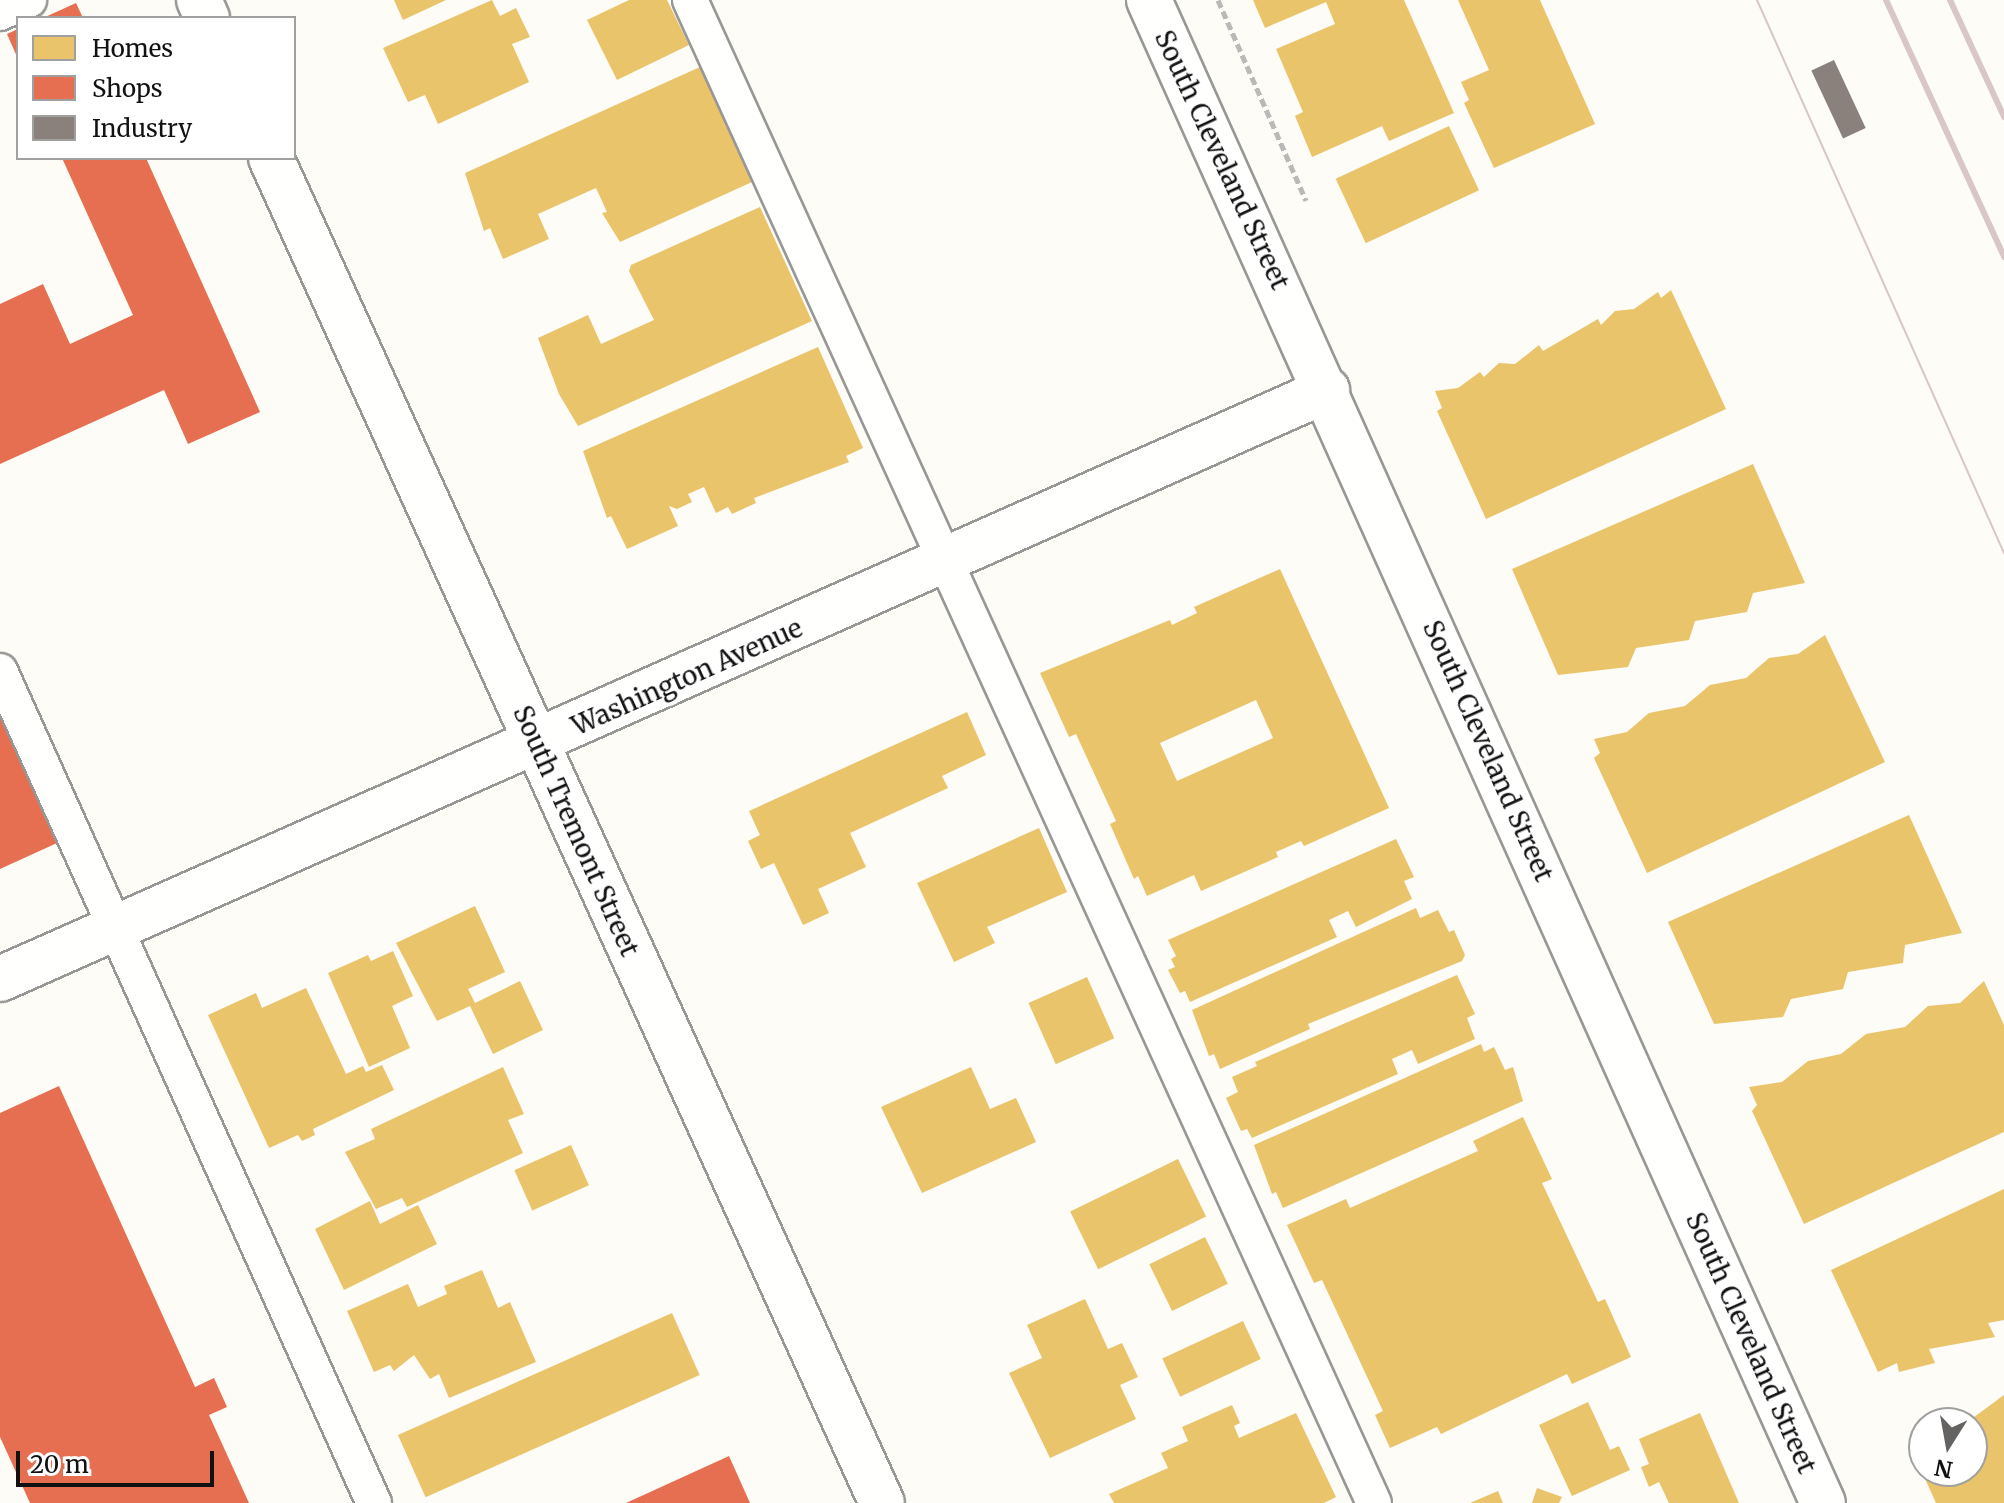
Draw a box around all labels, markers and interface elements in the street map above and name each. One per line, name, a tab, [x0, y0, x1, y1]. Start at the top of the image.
legend	[16, 16, 296, 160]
street label: South Cleveland Street	[1148, 25, 1296, 295]
text: Homes	[92, 33, 173, 64]
text: Shops	[92, 73, 163, 104]
text: Industry	[92, 113, 192, 144]
street label: Washington Avenue	[567, 612, 807, 742]
street label: South Cleveland Street	[1416, 616, 1560, 886]
street label: South Tremont Street	[507, 701, 645, 961]
street label: South Cleveland Street	[1679, 1208, 1823, 1478]
north arrow	[1908, 1407, 1988, 1487]
scale bar	[20, 1435, 218, 1485]
text: 20 m	[30, 1449, 89, 1480]
text: N	[1933, 1453, 1955, 1484]

